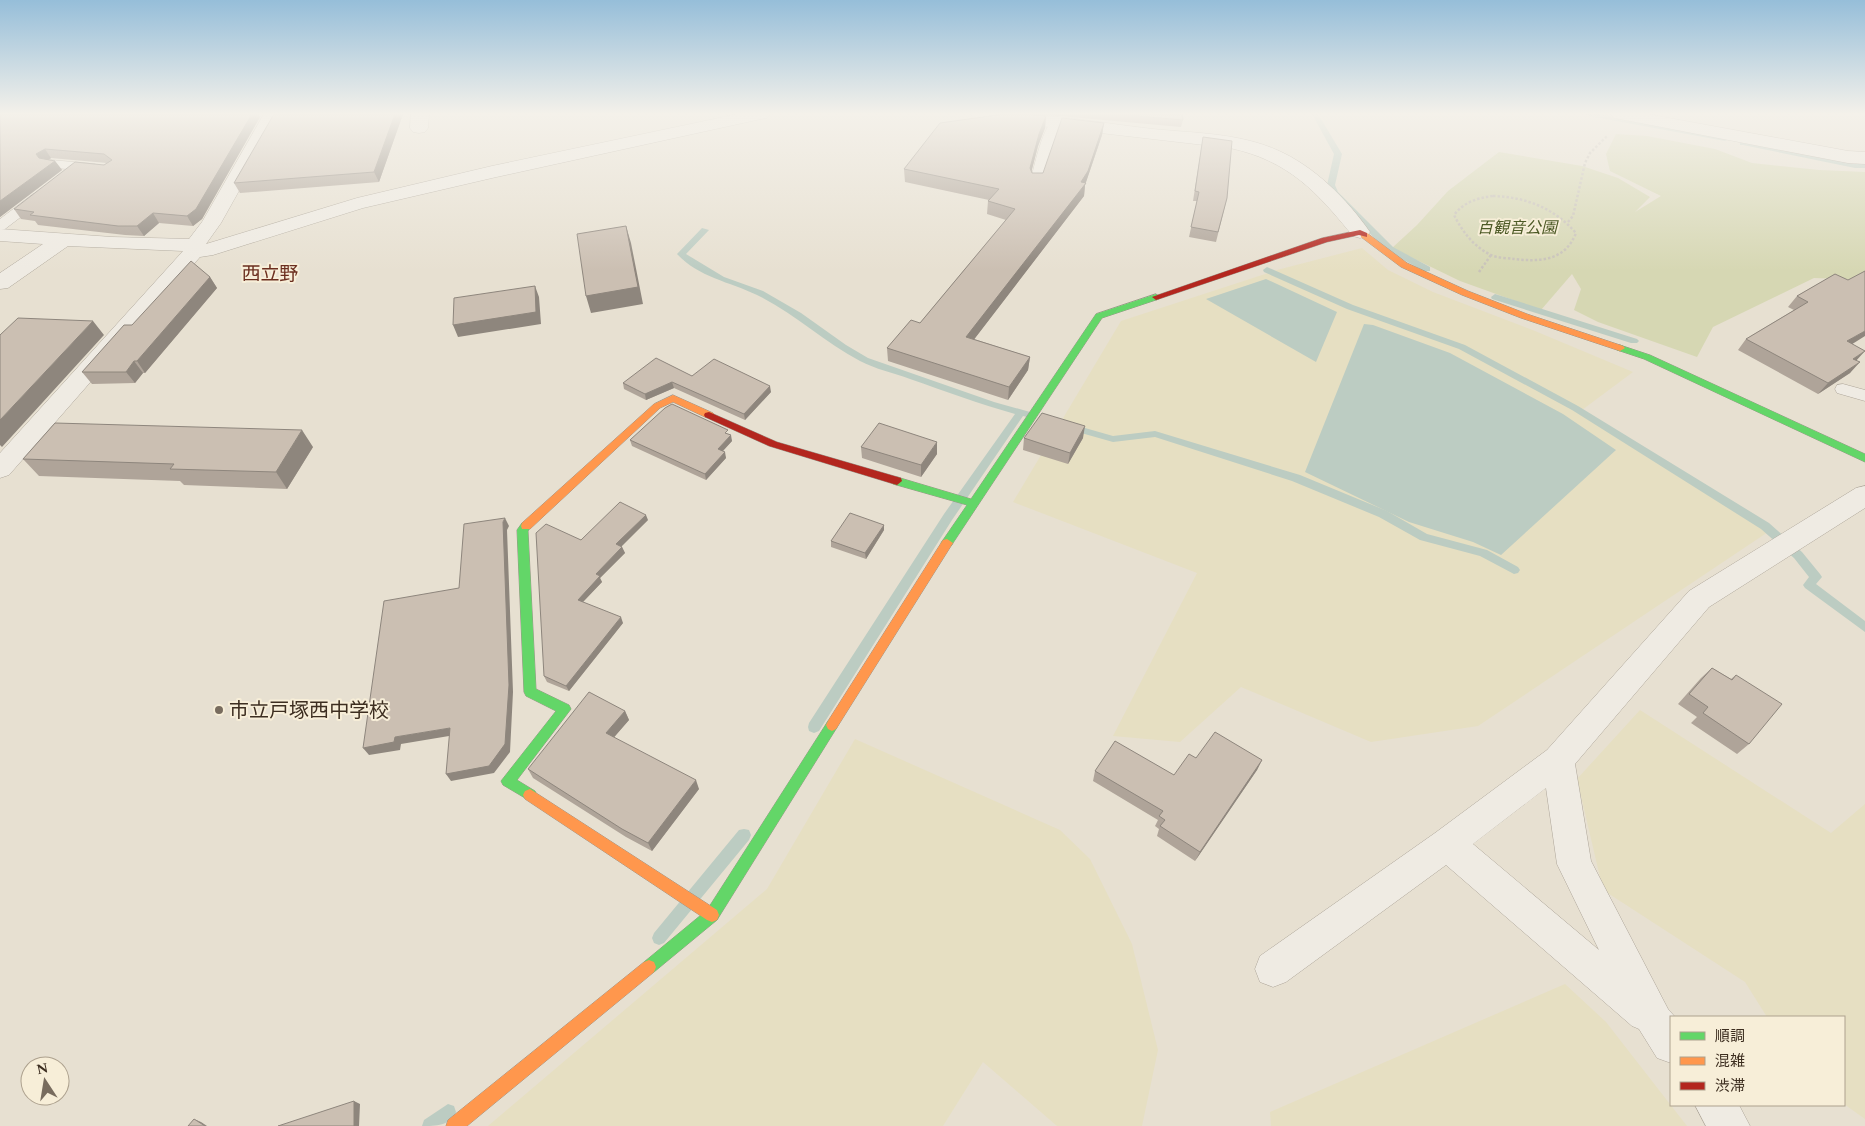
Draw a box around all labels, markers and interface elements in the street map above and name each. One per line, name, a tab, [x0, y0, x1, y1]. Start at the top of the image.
park label: 百観音公園	[1477, 216, 1559, 240]
district label: 西立野	[241, 260, 299, 289]
place label: 市立戸塚西中学校	[229, 696, 389, 726]
marker: 市立戸塚西中学校	[213, 704, 225, 716]
legend	[1670, 1016, 1845, 1106]
text: 順調	[1715, 1025, 1745, 1048]
text: 混雑	[1715, 1050, 1745, 1073]
north arrow	[20, 1056, 70, 1106]
text: N	[35, 1057, 50, 1080]
text: 渋滞	[1715, 1075, 1745, 1098]

